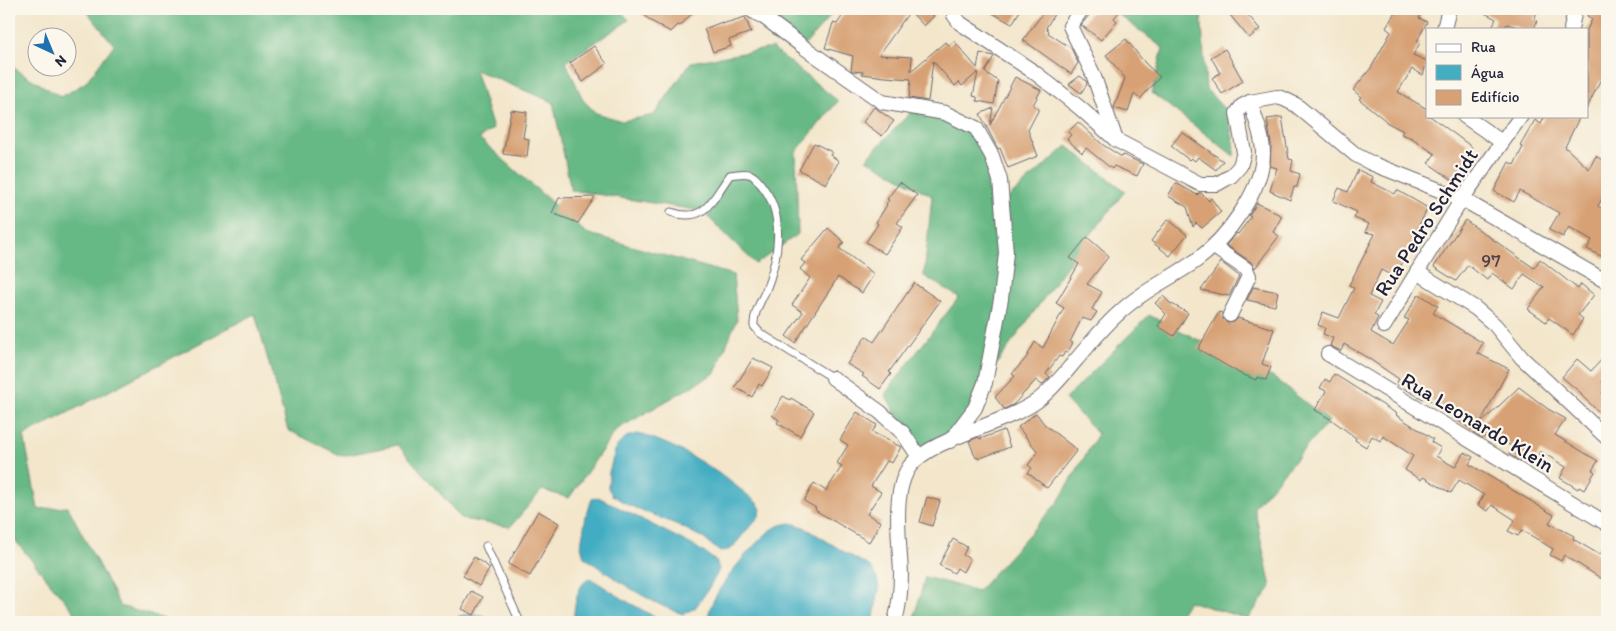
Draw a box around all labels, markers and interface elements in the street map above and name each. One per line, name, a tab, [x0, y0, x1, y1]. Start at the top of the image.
north arrow	[28, 28, 78, 78]
legend	[1426, 28, 1588, 118]
text: Rua	[1471, 38, 1496, 56]
text: N	[51, 52, 70, 70]
text: Água	[1471, 64, 1505, 82]
text: Edifício	[1471, 88, 1519, 106]
street label: Rua Pedro Schmidt	[1369, 143, 1483, 301]
house number: 97	[1481, 249, 1501, 272]
street label: Rua Leonardo Klein	[1397, 367, 1559, 477]

